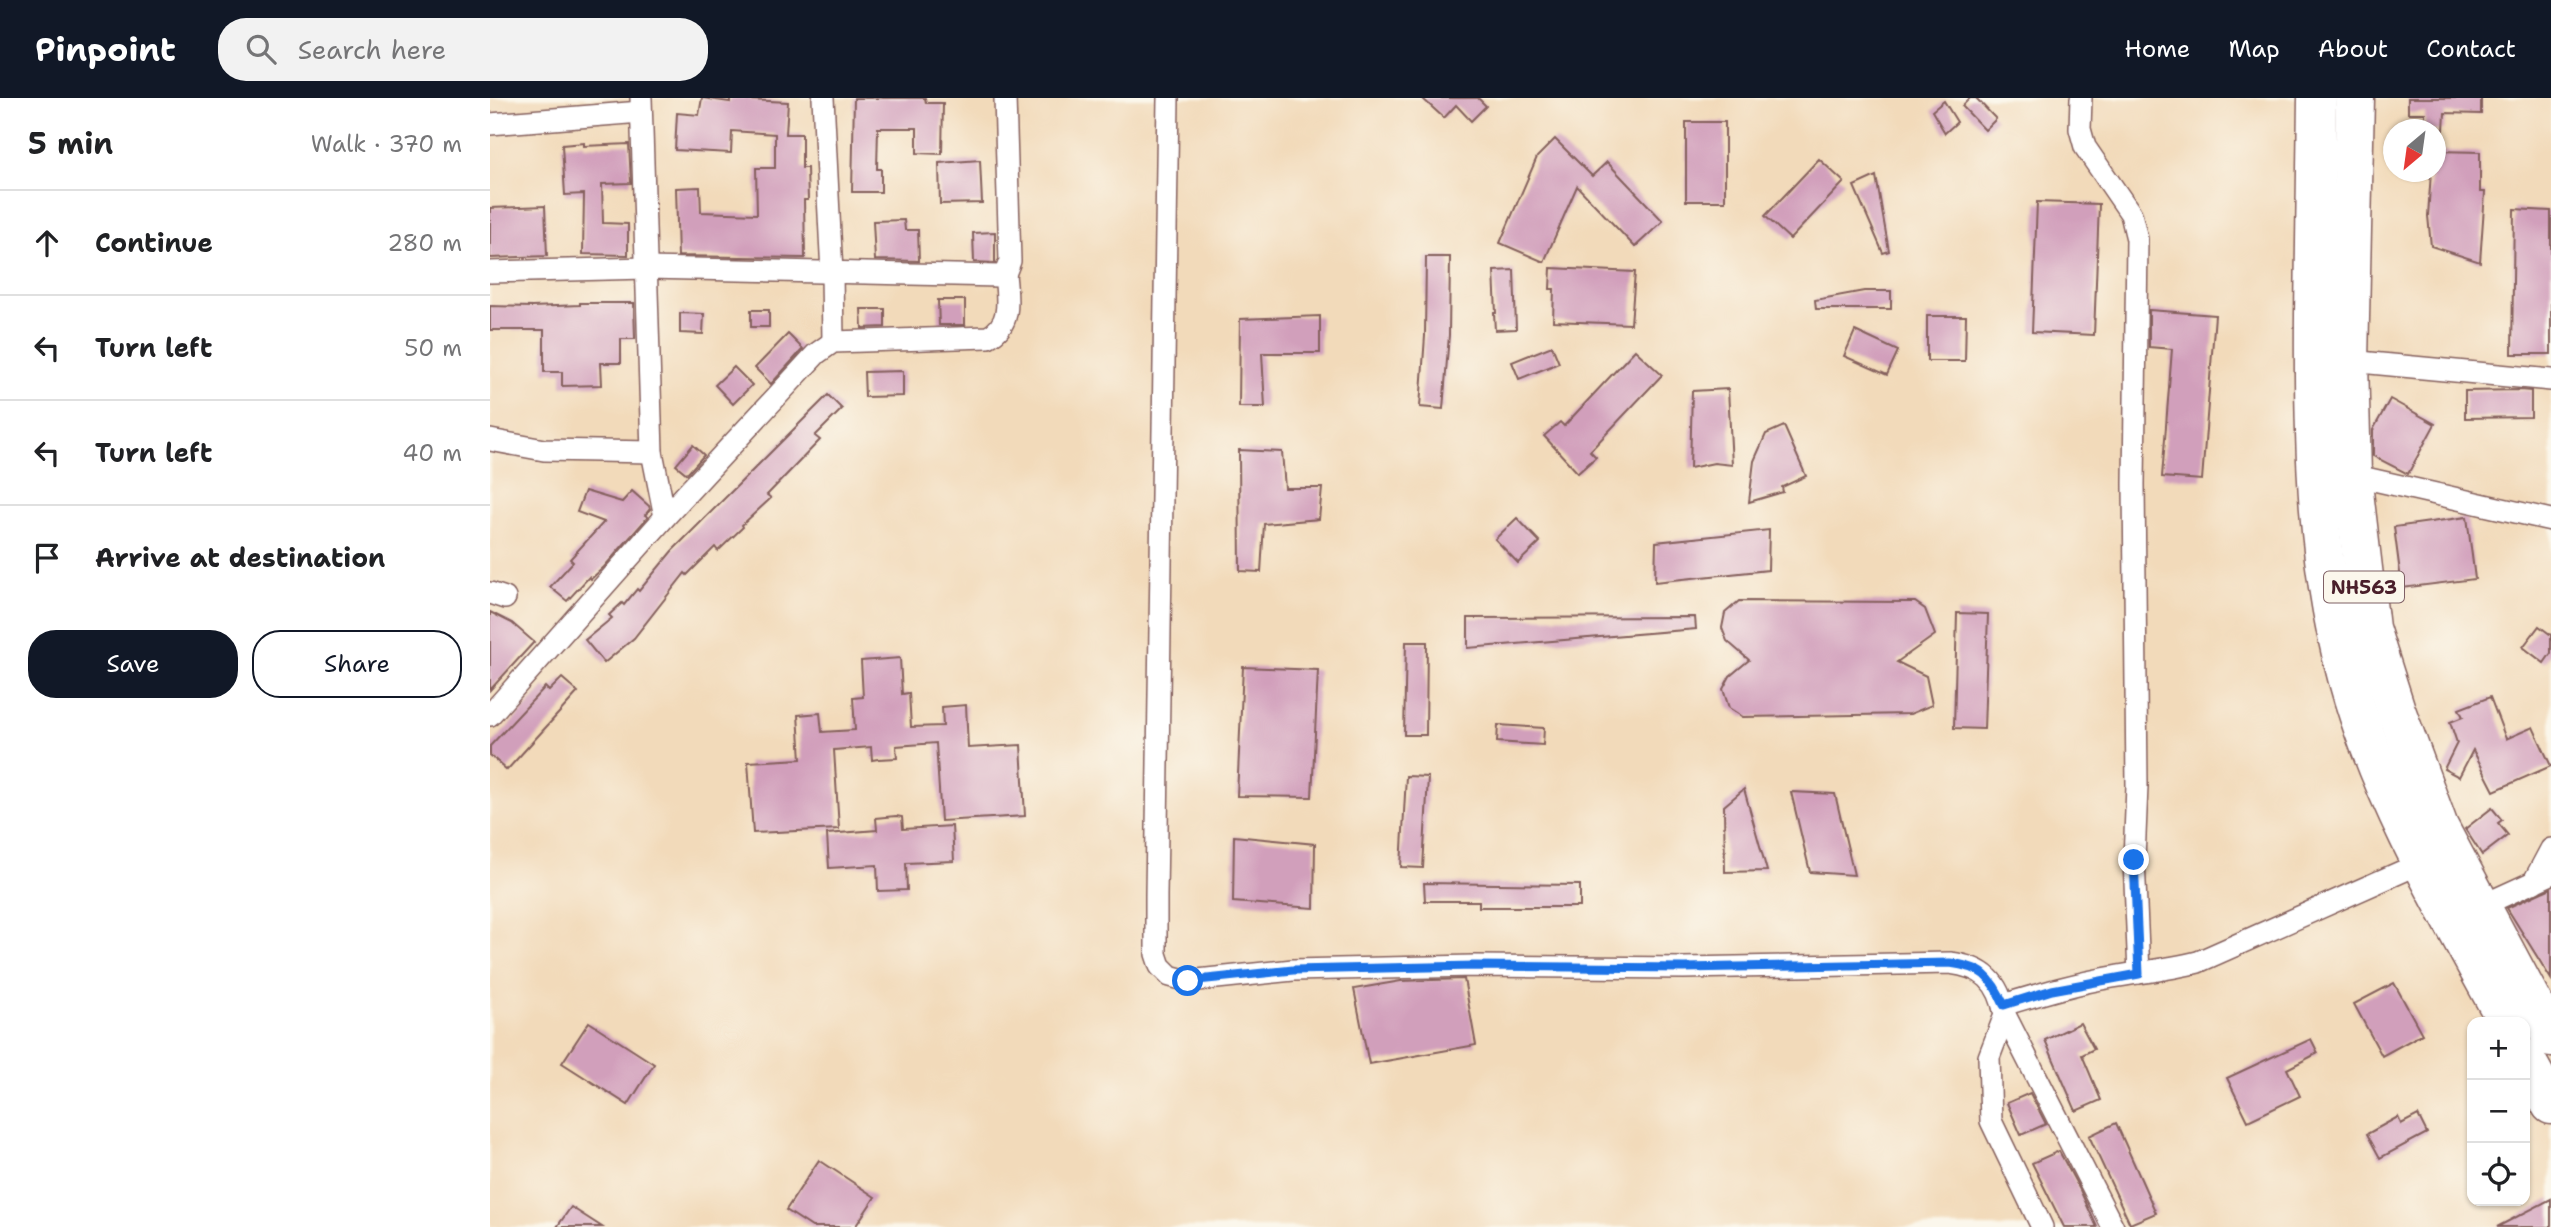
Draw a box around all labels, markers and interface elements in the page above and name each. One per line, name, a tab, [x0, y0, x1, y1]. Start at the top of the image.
search box	[218, 18, 708, 81]
text: Pinpoint	[35, 27, 176, 72]
icon: search	[242, 30, 280, 68]
text: Search here	[298, 32, 446, 67]
text: Home	[2124, 33, 2190, 65]
text: Map	[2228, 33, 2280, 65]
text: About	[2318, 33, 2388, 65]
text: Contact	[2426, 33, 2516, 65]
north arrow	[2383, 119, 2446, 182]
text: 5 min	[28, 123, 113, 164]
text: Walk · 370 m	[311, 129, 462, 159]
icon: ahead	[28, 224, 66, 262]
text: Continue	[95, 225, 213, 260]
text: 280 m	[387, 228, 462, 258]
icon: left	[28, 329, 66, 367]
text: Turn left	[95, 330, 212, 365]
text: 50 m	[404, 333, 462, 363]
icon: left	[28, 434, 66, 472]
text: Turn left	[95, 435, 212, 470]
text: 40 m	[402, 438, 462, 468]
icon: arrive	[28, 539, 66, 577]
text: Arrive at destination	[95, 540, 385, 575]
road number: NH563	[2324, 572, 2404, 602]
button: Save	[28, 630, 238, 698]
button: Share	[252, 630, 462, 698]
route end	[2118, 844, 2149, 875]
route start	[1172, 965, 1203, 996]
map controls	[2467, 1017, 2530, 1206]
button: +	[2467, 1017, 2530, 1080]
button: −	[2467, 1080, 2530, 1143]
button: locate	[2467, 1143, 2530, 1206]

